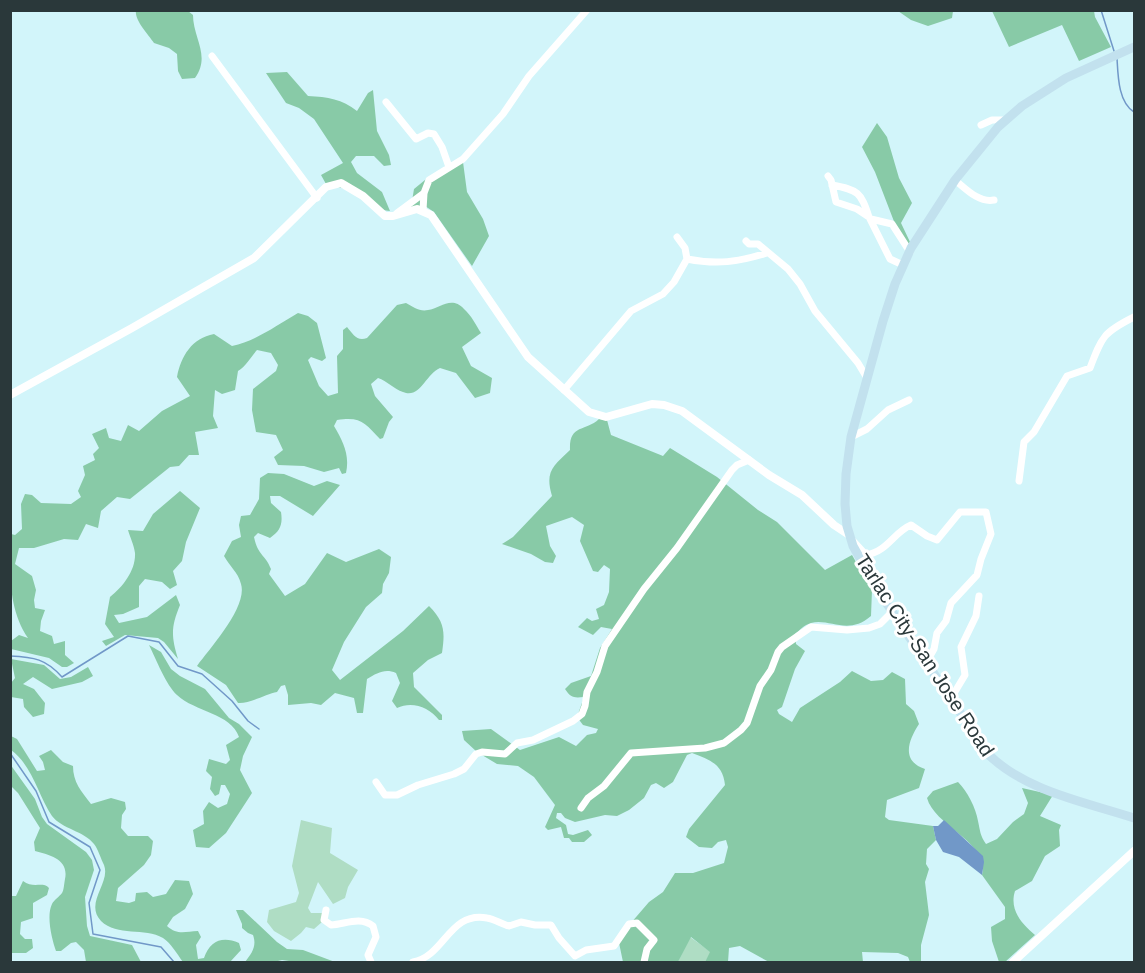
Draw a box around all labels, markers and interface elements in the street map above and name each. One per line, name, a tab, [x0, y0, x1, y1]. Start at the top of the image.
street label: Tarlac City-San Jose Road	[851, 550, 999, 760]

